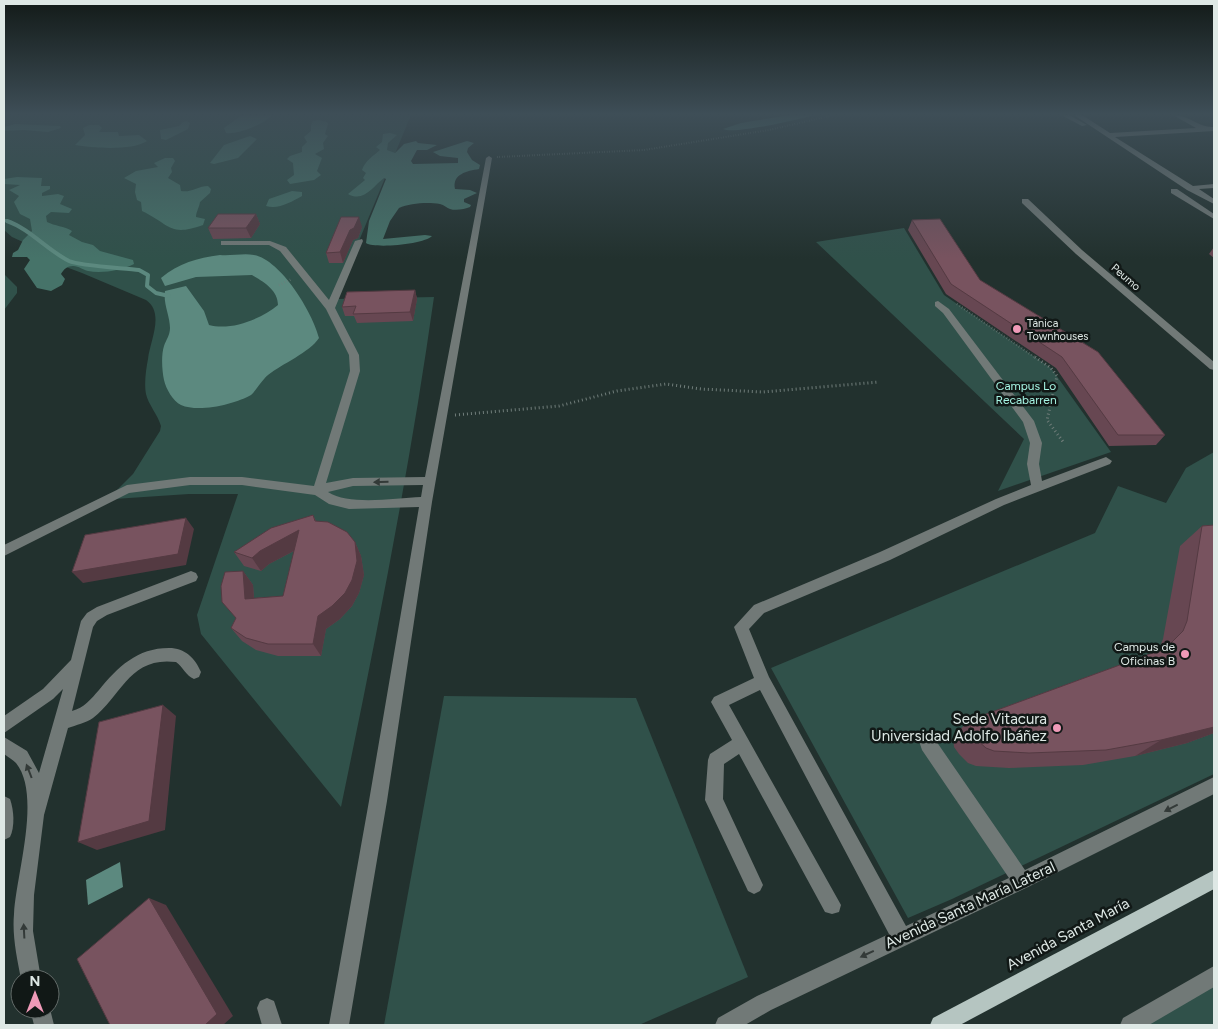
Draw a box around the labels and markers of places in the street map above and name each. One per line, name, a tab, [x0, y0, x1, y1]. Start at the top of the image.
place label: Tánica Townhouses	[1027, 317, 1088, 343]
marker: Tánica Townhouses	[1011, 323, 1023, 335]
place label: Campus de Oficinas B	[1114, 640, 1175, 668]
marker: Campus de Oficinas B	[1179, 648, 1191, 660]
place label: Sede Vitacura Universidad Adolfo Ibáñez	[871, 710, 1047, 745]
marker: Sede Vitacura Universidad Adolfo Ibáñez	[1051, 722, 1063, 734]

